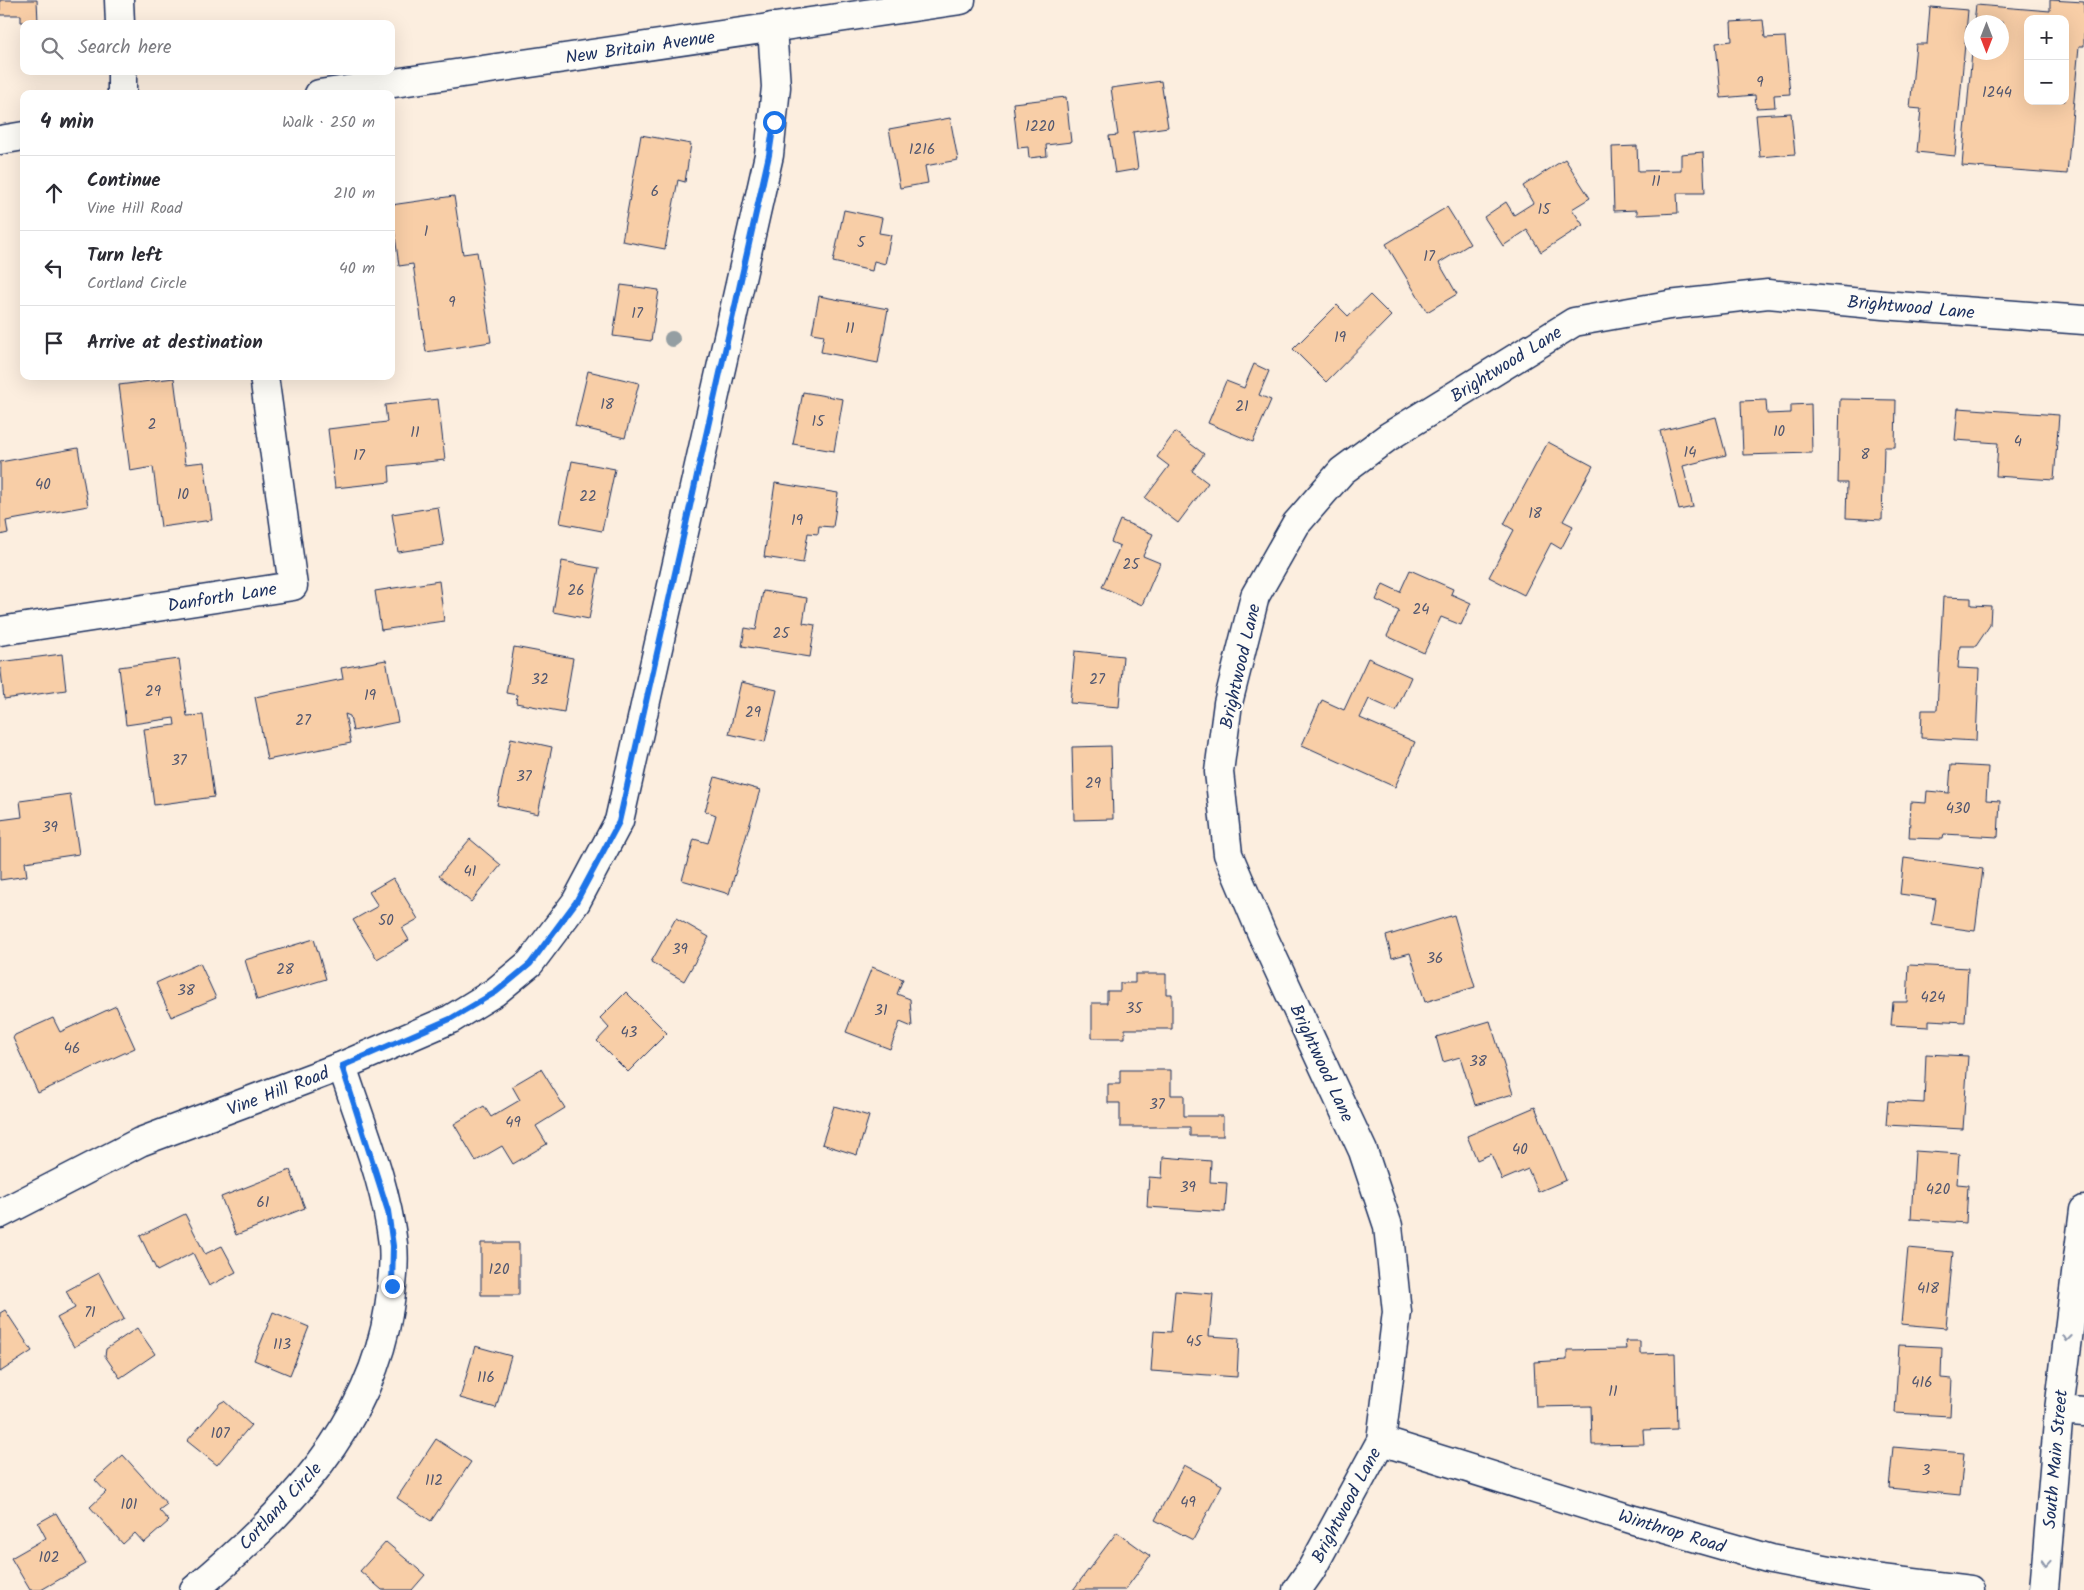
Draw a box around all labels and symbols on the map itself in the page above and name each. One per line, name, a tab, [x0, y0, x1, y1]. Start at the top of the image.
north arrow	[1964, 15, 2009, 60]
street label: New Britain Avenue	[564, 24, 717, 73]
house number: 9	[1756, 71, 1764, 95]
house number: 1244	[1982, 81, 2012, 105]
route start	[763, 111, 786, 134]
house number: 1220	[1025, 115, 1055, 139]
house number: 1216	[909, 138, 935, 162]
house number: 11	[1651, 170, 1661, 194]
house number: 6	[651, 180, 659, 204]
house number: 15	[1538, 198, 1551, 222]
house number: 1	[424, 220, 429, 244]
house number: 5	[857, 231, 866, 255]
house number: 17	[1423, 245, 1436, 269]
street label: Brightwood Lane	[1846, 288, 1976, 328]
house number: 9	[448, 291, 456, 315]
house number: 17	[631, 302, 644, 326]
house number: 11	[845, 317, 855, 341]
street label: Brightwood Lane	[1445, 319, 1569, 411]
house number: 19	[1334, 326, 1347, 350]
house number: 18	[600, 393, 615, 417]
house number: 21	[1235, 395, 1249, 419]
house number: 15	[812, 410, 825, 434]
house number: 2	[148, 413, 156, 437]
house number: 10	[1773, 420, 1786, 444]
house number: 11	[410, 421, 420, 445]
house number: 4	[2014, 430, 2022, 454]
house number: 14	[1684, 441, 1696, 465]
house number: 8	[1860, 443, 1870, 467]
house number: 17	[353, 444, 366, 468]
house number: 40	[35, 473, 51, 497]
house number: 10	[177, 483, 190, 507]
house number: 22	[579, 485, 597, 509]
house number: 18	[1528, 502, 1543, 526]
house number: 19	[791, 509, 804, 533]
house number: 25	[1123, 553, 1140, 577]
street label: Danforth Lane	[165, 576, 279, 621]
house number: 26	[567, 579, 585, 603]
house number: 24	[1413, 598, 1429, 622]
street label: Brightwood Lane	[1213, 601, 1270, 732]
house number: 25	[773, 622, 790, 646]
house number: 32	[531, 668, 549, 692]
house number: 27	[1089, 668, 1106, 692]
house number: 29	[145, 680, 162, 704]
house number: 19	[364, 684, 377, 708]
house number: 29	[745, 701, 762, 725]
house number: 27	[295, 709, 312, 733]
house number: 37	[171, 749, 188, 773]
house number: 37	[516, 765, 533, 789]
house number: 29	[1085, 772, 1102, 796]
house number: 430	[1946, 797, 1971, 821]
house number: 39	[42, 816, 59, 840]
house number: 41	[464, 860, 477, 884]
house number: 50	[378, 909, 394, 933]
house number: 39	[672, 938, 689, 962]
house number: 36	[1427, 947, 1443, 971]
house number: 28	[276, 958, 295, 982]
house number: 38	[177, 979, 196, 1003]
house number: 424	[1920, 986, 1946, 1010]
house number: 35	[1126, 997, 1143, 1021]
house number: 31	[874, 999, 888, 1023]
street label: Brightwood Lane	[1281, 1000, 1361, 1128]
house number: 43	[621, 1021, 638, 1045]
house number: 46	[64, 1037, 80, 1061]
house number: 38	[1469, 1050, 1488, 1074]
street label: Vine Hill Road	[223, 1059, 335, 1125]
house number: 37	[1149, 1093, 1166, 1117]
house number: 49	[505, 1111, 521, 1135]
house number: 40	[1512, 1138, 1528, 1162]
house number: 39	[1180, 1176, 1197, 1200]
house number: 420	[1926, 1178, 1951, 1202]
house number: 61	[256, 1191, 270, 1215]
house number: 120	[489, 1258, 510, 1282]
route end	[381, 1275, 404, 1298]
house number: 418	[1917, 1277, 1940, 1301]
house number: 71	[84, 1301, 96, 1325]
house number: 45	[1186, 1330, 1203, 1354]
house number: 113	[273, 1333, 291, 1357]
one-way arrow	[2062, 1334, 2073, 1342]
house number: 116	[477, 1366, 495, 1390]
house number: 416	[1911, 1371, 1933, 1395]
house number: 11	[1608, 1380, 1618, 1404]
street label: South Main Street	[2036, 1387, 2077, 1530]
house number: 107	[210, 1422, 231, 1446]
street label: Brightwood Lane	[1305, 1443, 1390, 1569]
street label: Cortland Circle	[232, 1456, 330, 1558]
house number: 3	[1922, 1459, 1931, 1483]
house number: 112	[425, 1469, 443, 1493]
house number: 49	[1180, 1491, 1196, 1515]
house number: 101	[121, 1493, 138, 1517]
street label: Winthrop Road	[1614, 1502, 1730, 1563]
house number: 102	[39, 1546, 59, 1570]
one-way arrow	[2040, 1559, 2051, 1567]

